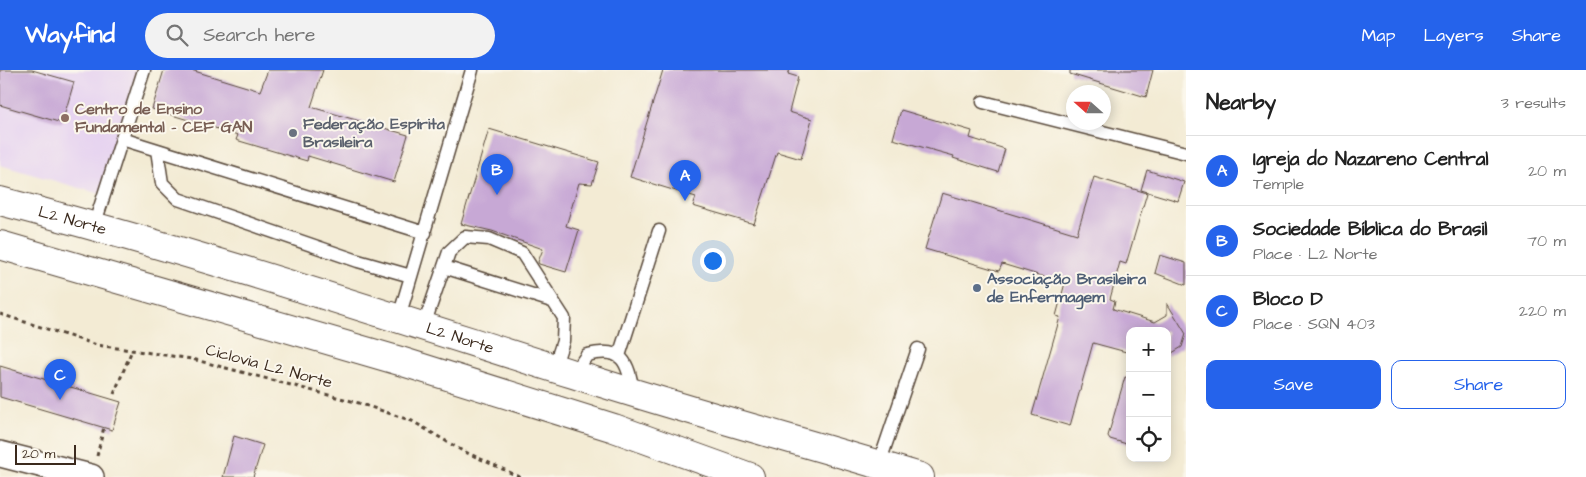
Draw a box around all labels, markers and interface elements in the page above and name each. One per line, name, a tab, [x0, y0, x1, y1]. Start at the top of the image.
search box	[145, 13, 495, 58]
text: Wayfind	[25, 18, 115, 52]
icon: search	[163, 21, 191, 49]
text: Search here	[203, 22, 315, 49]
text: Map	[1361, 23, 1395, 48]
text: Layers	[1423, 23, 1484, 48]
text: Share	[1512, 23, 1561, 48]
north arrow	[1066, 85, 1111, 130]
text: Nearby	[1206, 88, 1276, 117]
text: 3 results	[1501, 92, 1566, 114]
place label: Centro de Ensino Fundamental - CEF GAN	[75, 98, 252, 138]
marker: Centro de Ensino Fundamental - CEF GAN	[59, 112, 71, 124]
place label: Federação Espírita Brasileira	[303, 113, 446, 153]
marker: Federação Espírita Brasileira	[287, 127, 299, 139]
text: Igreja do Nazareno Central	[1253, 146, 1488, 173]
pin: B	[481, 154, 513, 195]
pin: A	[669, 160, 701, 201]
text: A	[1217, 160, 1227, 182]
text: 20 m	[1528, 160, 1566, 182]
text: Temple	[1253, 173, 1304, 195]
street label: L2 Norte	[36, 201, 109, 240]
text: Sociedade Bíblica do Brasil	[1253, 216, 1487, 243]
text: B	[1216, 230, 1228, 252]
text: 70 m	[1527, 230, 1566, 252]
text: Place · L2 Norte	[1253, 243, 1377, 265]
your location	[700, 248, 726, 274]
place label: Associação Brasileira de Enfermagem	[986, 268, 1147, 310]
marker: Associação Brasileira de Enfermagem	[971, 282, 983, 294]
text: Bloco D	[1253, 286, 1323, 313]
text: C	[1216, 300, 1228, 322]
text: 220 m	[1519, 300, 1566, 322]
text: Place · SQN 403	[1253, 313, 1375, 335]
street label: L2 Norte	[423, 317, 497, 359]
map controls	[1126, 327, 1171, 462]
button: +	[1126, 327, 1171, 372]
street label: Ciclovia L2 Norte	[203, 339, 335, 394]
pin: C	[44, 359, 76, 400]
button: Save	[1206, 360, 1381, 409]
button: Share	[1391, 360, 1566, 409]
button: −	[1126, 372, 1171, 417]
button: locate	[1126, 417, 1171, 462]
scale bar	[15, 442, 76, 465]
text: 20 m	[22, 444, 55, 464]

